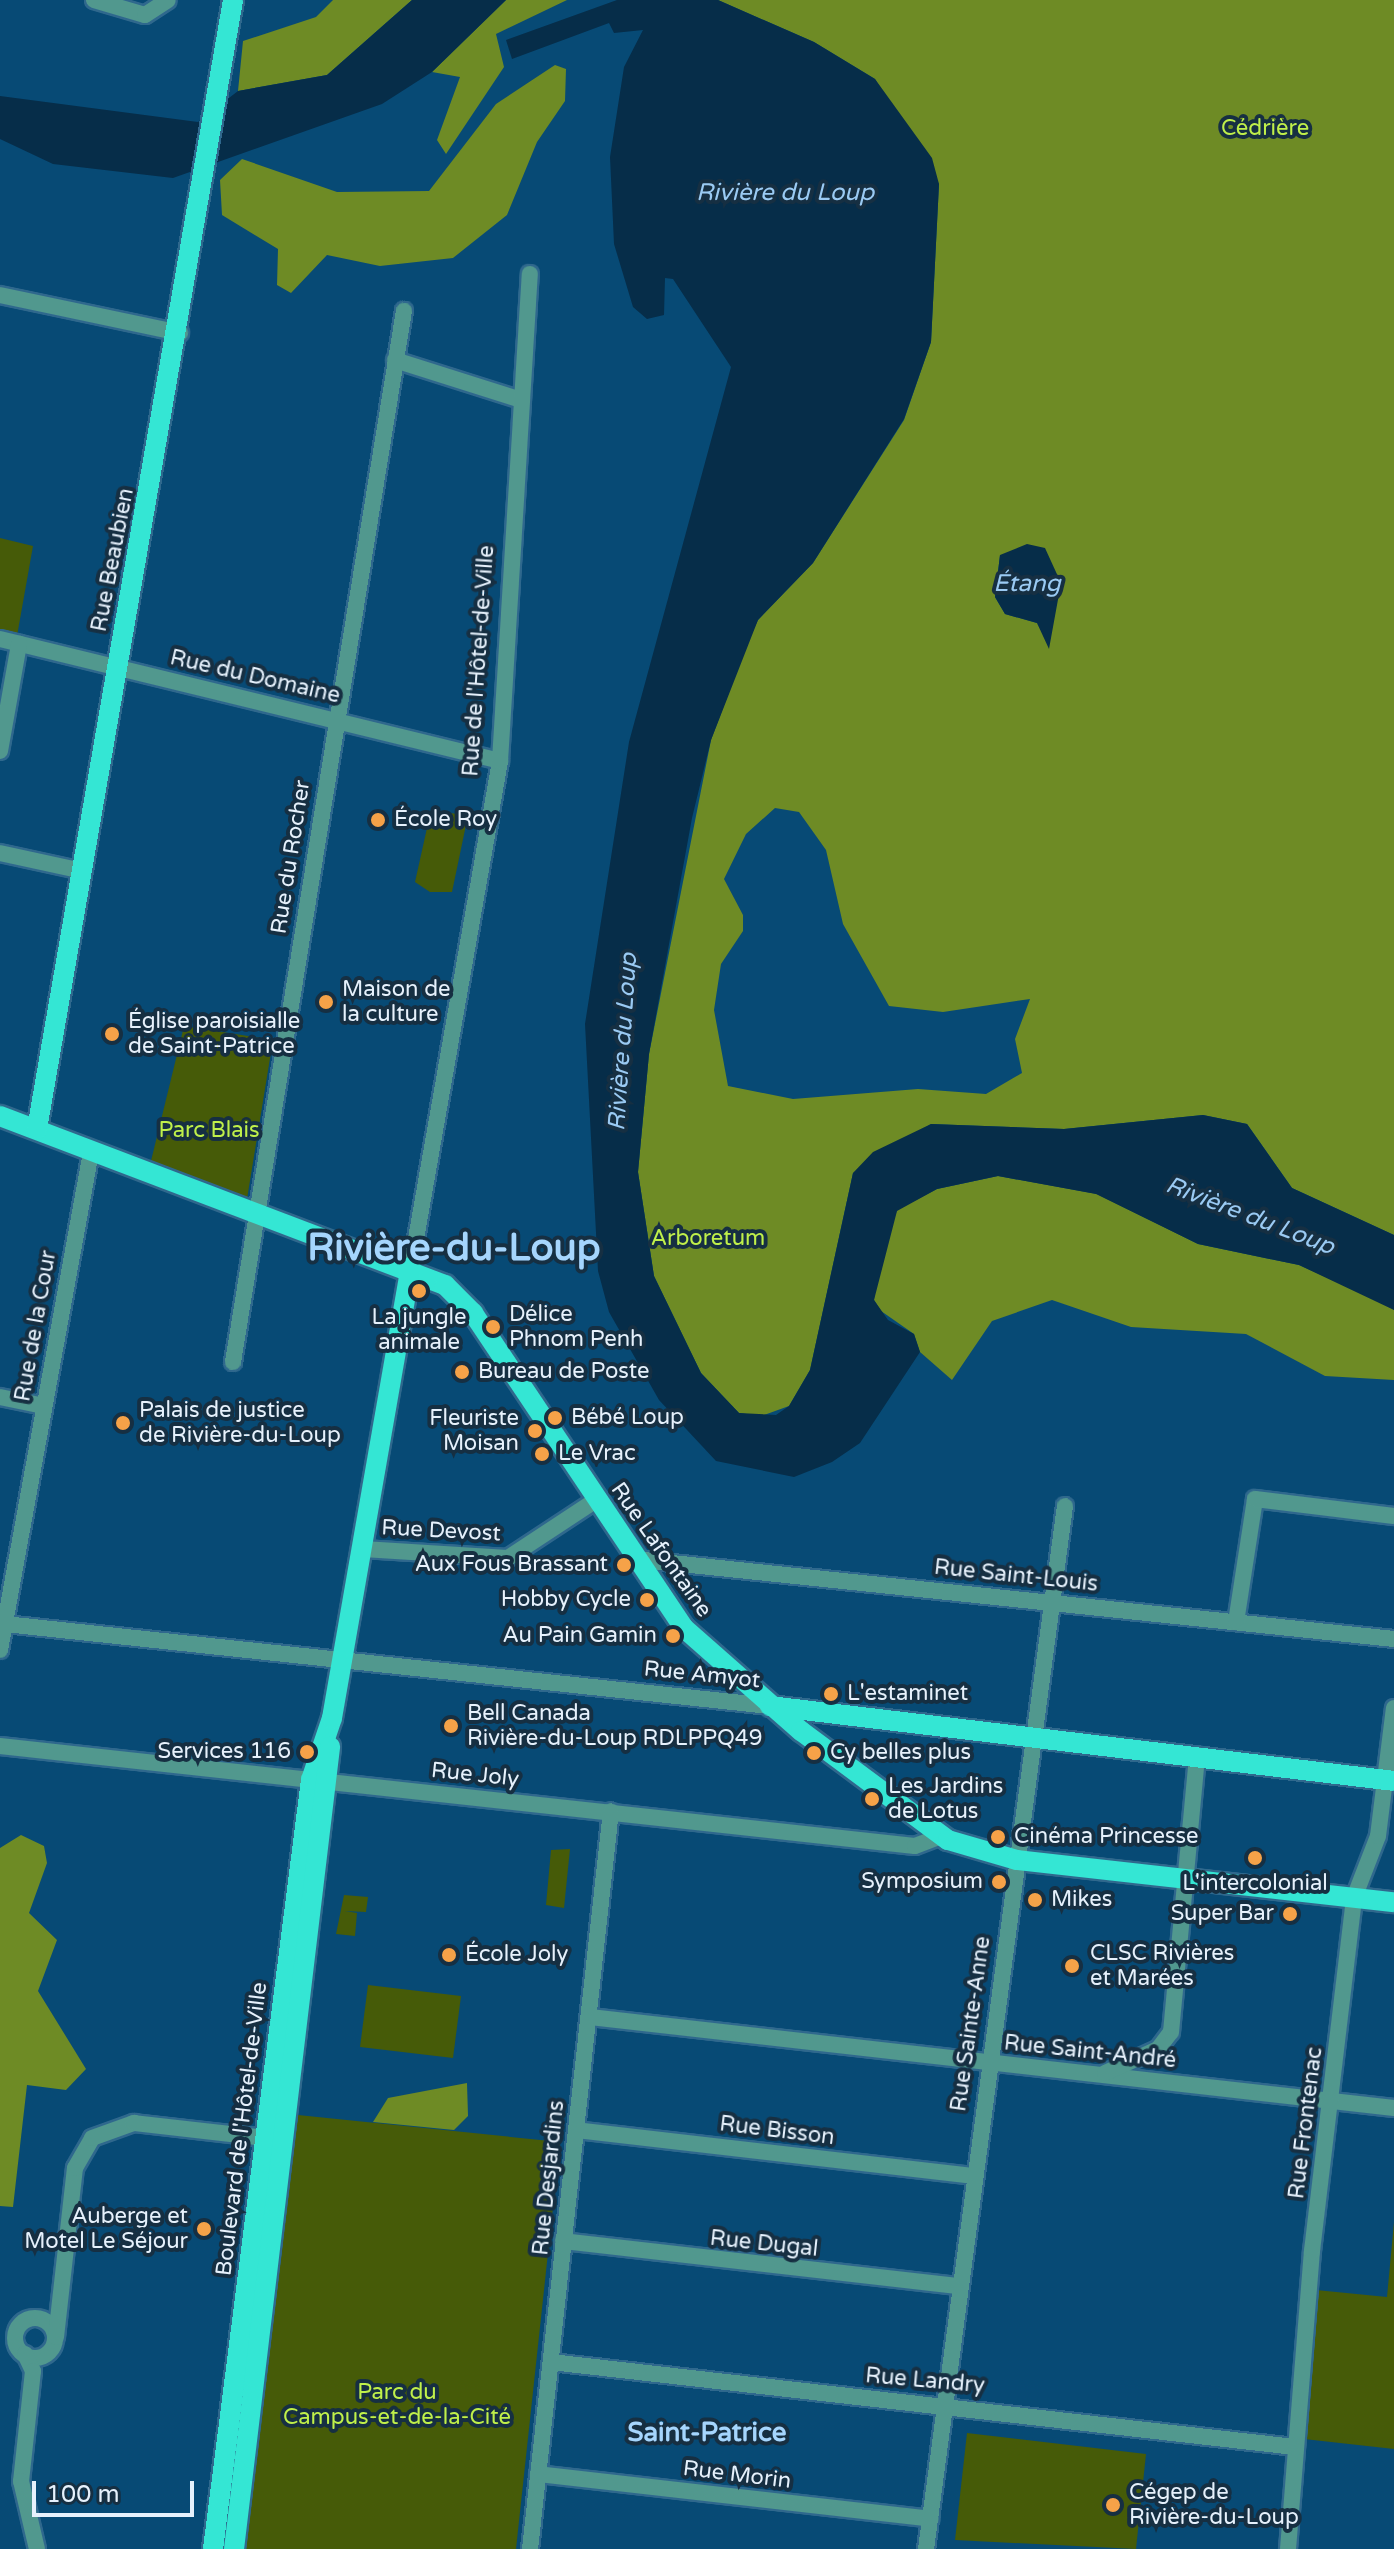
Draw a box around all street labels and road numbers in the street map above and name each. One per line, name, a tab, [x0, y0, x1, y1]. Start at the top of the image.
street label: Rue Beaubien	[86, 486, 140, 634]
street label: Rue de l'Hôtel-de-Ville	[458, 545, 500, 777]
street label: Rue du Domaine	[167, 645, 343, 709]
street label: Rue du Rocher	[266, 778, 316, 936]
street label: Rue de la Cour	[10, 1248, 62, 1404]
street label: Rue Lafontaine	[605, 1478, 717, 1622]
street label: Rue Devost	[381, 1515, 501, 1547]
street label: Rue Saint-Louis	[933, 1554, 1099, 1598]
street label: Rue Amyot	[643, 1656, 761, 1694]
street label: Rue Joly	[430, 1757, 520, 1793]
street label: Rue Sainte-Anne	[946, 1935, 996, 2113]
street label: Boulevard de l'Hôtel-de-Ville	[211, 1981, 273, 2277]
street label: Rue Saint-André	[1003, 2030, 1177, 2074]
street label: Rue Frontenac	[1284, 2046, 1328, 2200]
street label: Rue Desjardins	[528, 2099, 570, 2257]
street label: Rue Bisson	[718, 2111, 836, 2151]
street label: Rue Dugal	[709, 2225, 819, 2263]
street label: Rue Landry	[864, 2363, 986, 2399]
street label: Rue Morin	[681, 2455, 793, 2495]

